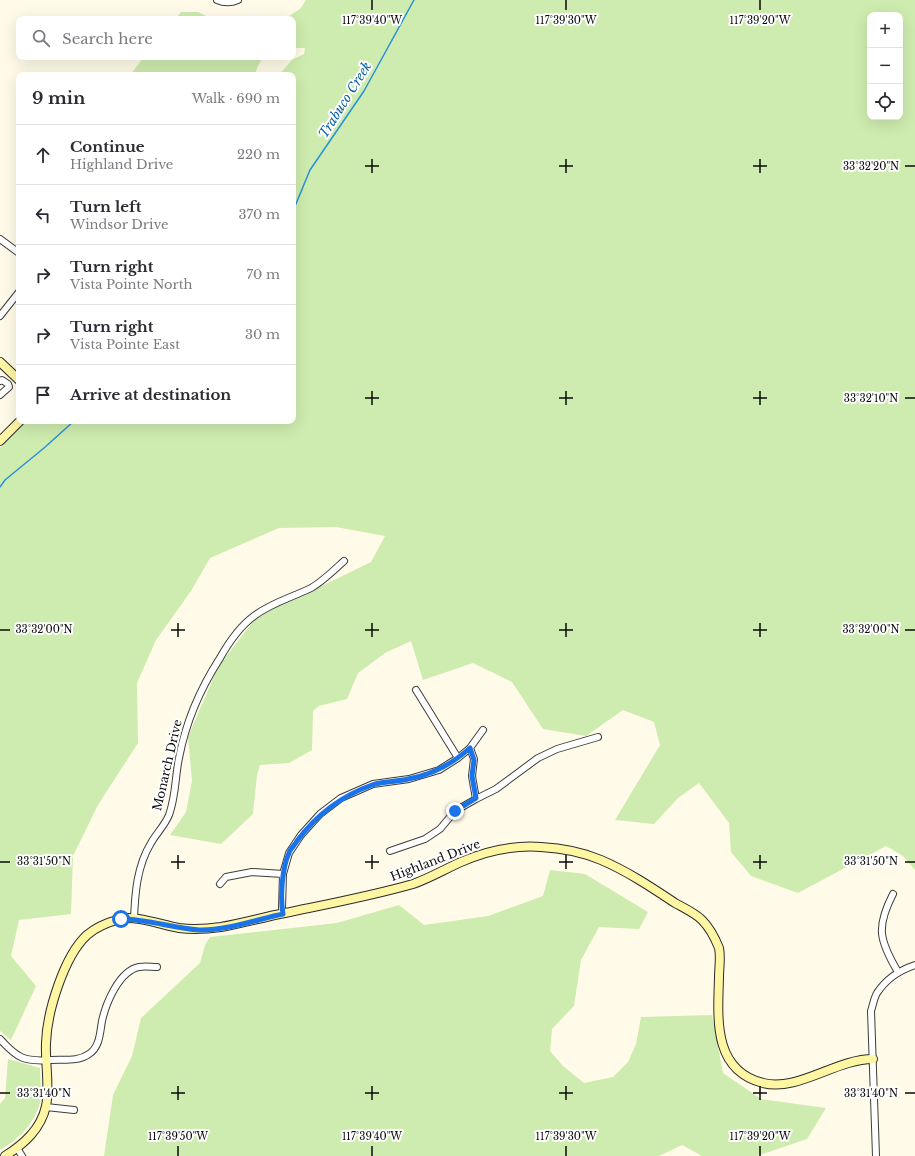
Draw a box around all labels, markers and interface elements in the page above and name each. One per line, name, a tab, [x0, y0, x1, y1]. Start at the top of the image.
map controls	[867, 12, 903, 120]
button: +	[867, 12, 903, 48]
text: 117°39'40"W	[342, 14, 402, 27]
text: 117°39'30"W	[536, 14, 597, 27]
text: 117°39'20"W	[730, 14, 791, 27]
search box	[16, 16, 296, 60]
icon: search	[30, 27, 52, 49]
text: Search here	[62, 29, 153, 48]
button: −	[867, 48, 903, 84]
water label: Trabuco Creek	[315, 58, 375, 141]
button: locate	[867, 84, 903, 120]
text: 9 min	[32, 88, 85, 109]
text: Walk · 690 m	[192, 90, 280, 107]
text: Continue	[70, 137, 145, 156]
icon: ahead	[32, 144, 54, 166]
text: 220 m	[237, 146, 280, 163]
text: Highland Drive	[70, 156, 173, 173]
text: 33°32'20"N	[843, 160, 899, 173]
text: Turn left	[70, 197, 141, 216]
icon: left	[32, 204, 54, 226]
text: 370 m	[239, 206, 280, 223]
text: Windsor Drive	[70, 216, 169, 233]
text: Turn right	[70, 257, 153, 276]
icon: right	[32, 264, 54, 286]
text: 70 m	[247, 266, 280, 283]
text: Vista Pointe North	[70, 276, 193, 293]
text: Turn right	[70, 317, 153, 336]
icon: right	[32, 324, 54, 346]
text: 30 m	[245, 326, 280, 343]
text: Vista Pointe East	[70, 336, 180, 353]
icon: arrive	[32, 384, 54, 406]
text: Arrive at destination	[70, 385, 231, 404]
text: 33°32'10"N	[844, 392, 898, 405]
text: 33°32'00"N	[15, 623, 73, 636]
text: 33°32'00"N	[842, 623, 900, 636]
street label: Monarch Drive	[149, 718, 185, 812]
route end	[446, 802, 464, 820]
street label: Highland Drive	[388, 836, 482, 884]
text: 33°31'50"N	[17, 855, 71, 868]
text: 33°31'50"N	[844, 855, 898, 868]
route start	[112, 910, 130, 928]
text: 33°31'40"N	[17, 1087, 71, 1100]
text: 33°31'40"N	[844, 1087, 898, 1100]
text: 117°39'50"W	[148, 1130, 208, 1143]
text: 117°39'40"W	[342, 1130, 402, 1143]
text: 117°39'30"W	[536, 1130, 597, 1143]
text: 117°39'20"W	[730, 1130, 791, 1143]

